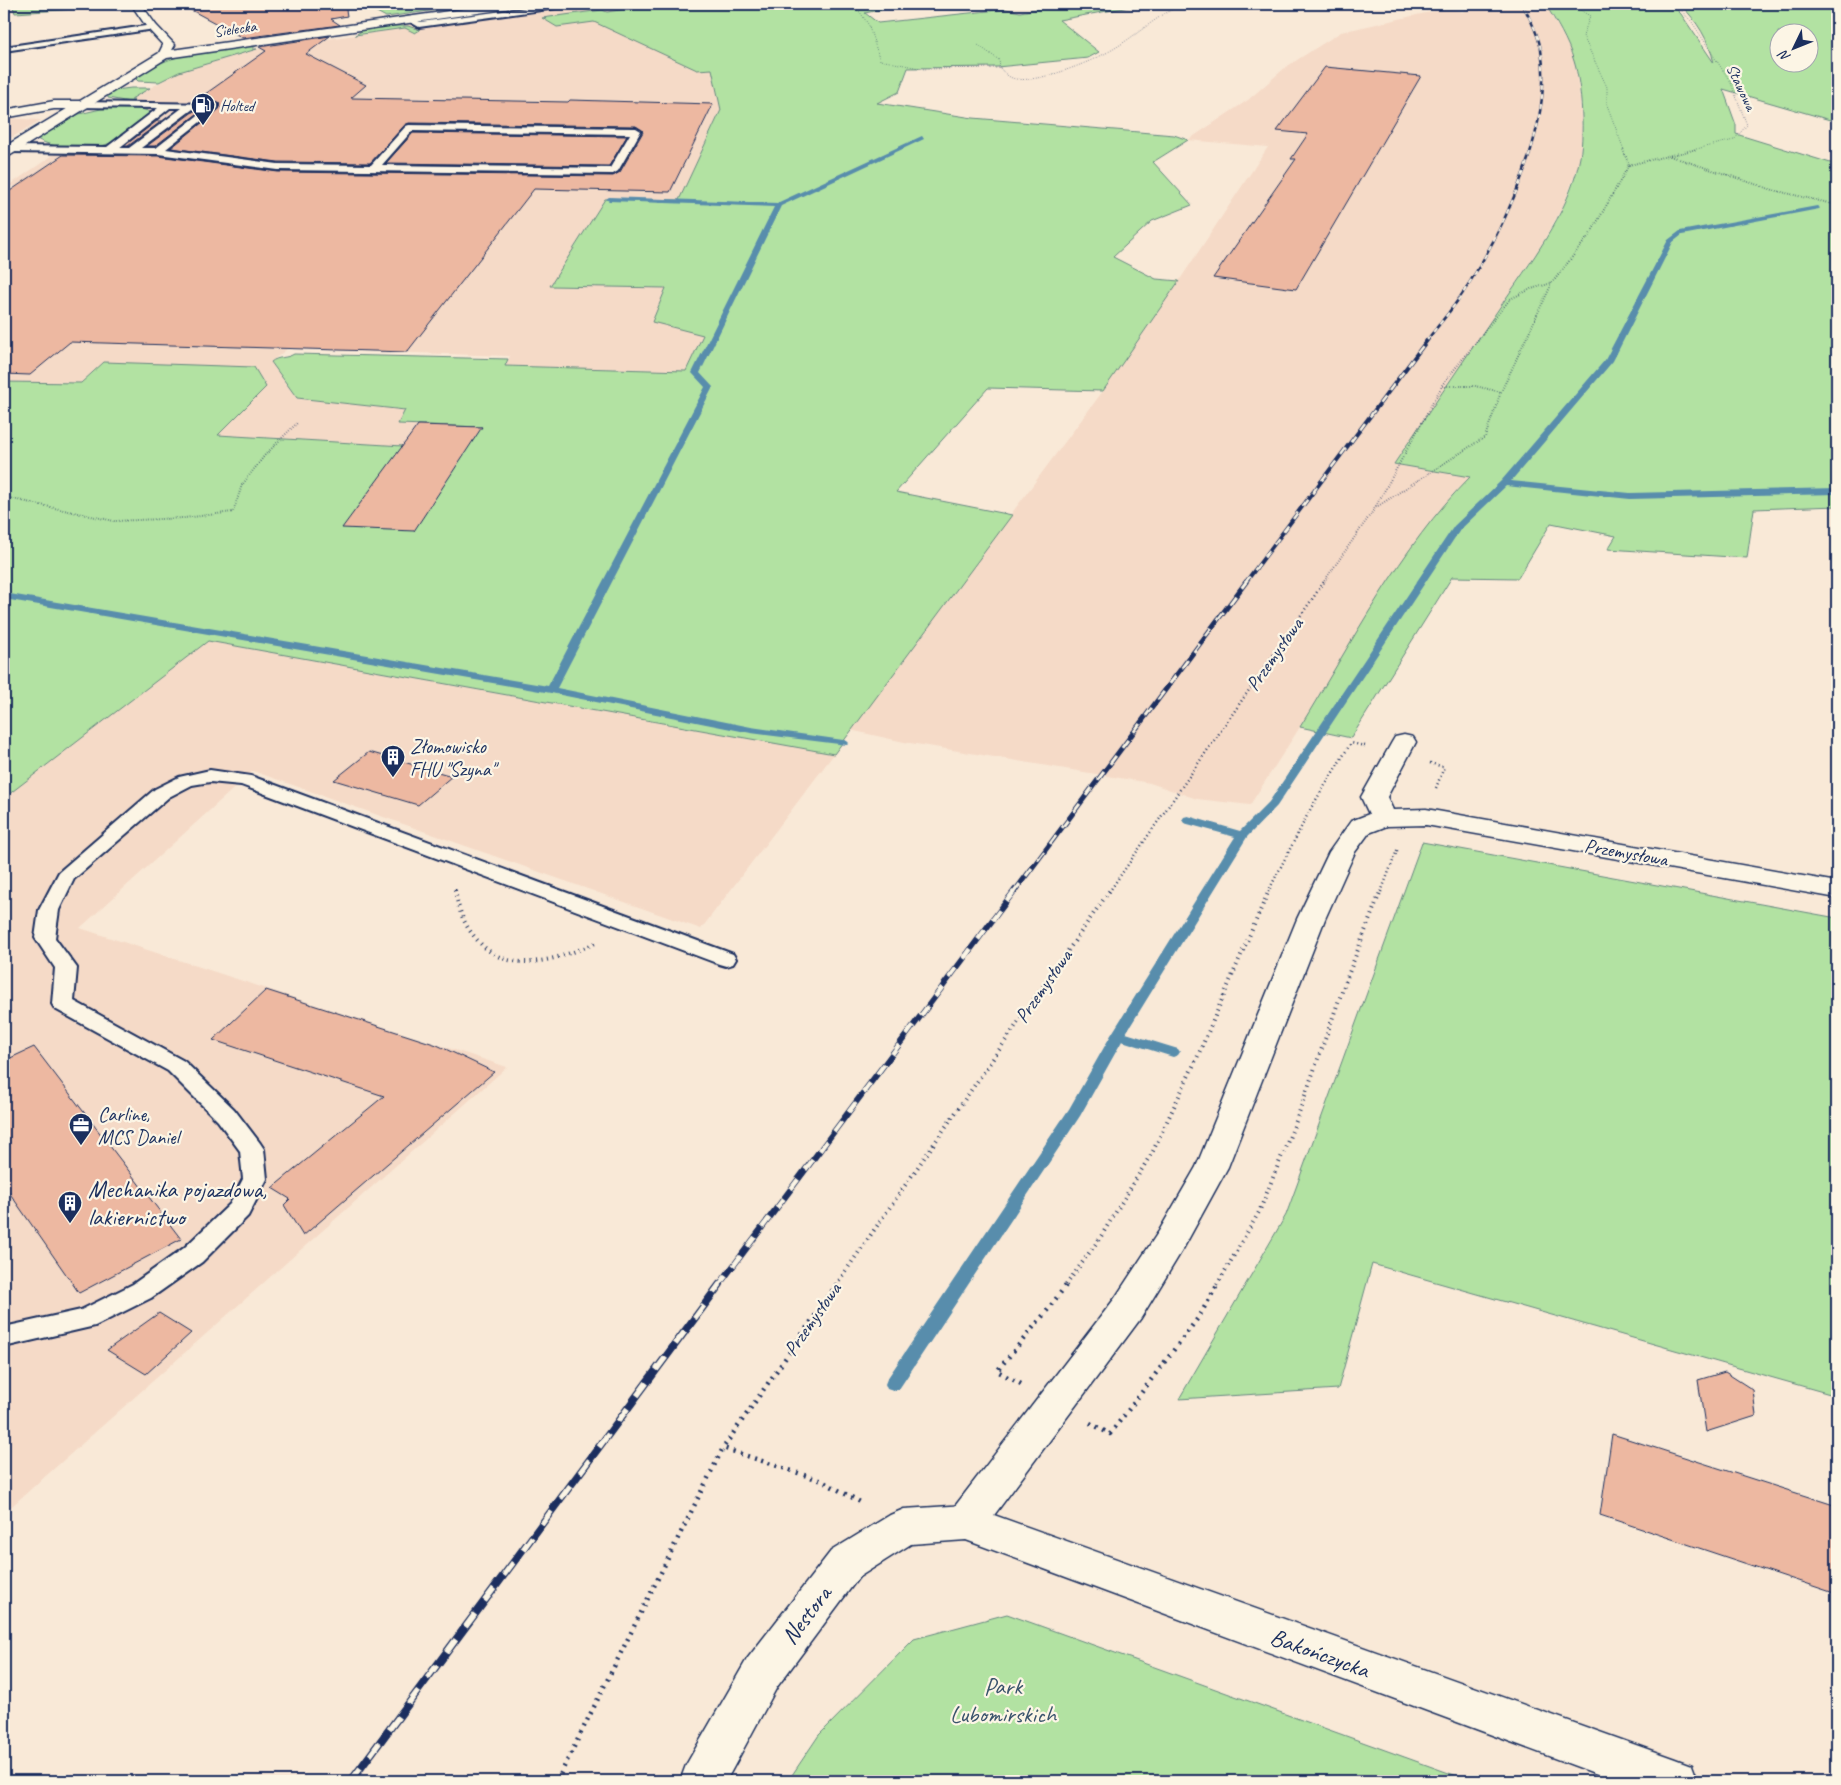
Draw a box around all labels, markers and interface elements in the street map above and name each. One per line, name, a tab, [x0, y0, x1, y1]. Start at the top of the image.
street label: Sielecka	[213, 16, 259, 42]
north arrow	[1768, 22, 1818, 72]
text: N	[1774, 46, 1794, 65]
street label: Stawowa	[1722, 61, 1761, 115]
fuel station icon: Holted	[190, 92, 216, 126]
place label: Holted	[220, 96, 257, 116]
street label: Przemysłowa	[1240, 611, 1310, 696]
place label: Złomowisko FHU "Szyna"	[410, 734, 500, 782]
building icon: Złomowisko FHU "Szyna"	[380, 744, 406, 778]
street label: Przemysłowa	[1582, 833, 1671, 872]
street label: Przemysłowa	[1009, 943, 1079, 1028]
place label: Carline, MCS Daniel	[98, 1102, 183, 1150]
office icon: Carline, MCS Daniel	[68, 1112, 94, 1146]
place label: Mechanika pojazdowa, lakiernictwo	[88, 1174, 267, 1232]
building icon: Mechanika pojazdowa, lakiernictwo	[57, 1190, 83, 1224]
street label: Przemysłowa	[778, 1276, 848, 1361]
street label: Nestora	[774, 1578, 839, 1650]
street label: Bakończycka	[1266, 1621, 1375, 1685]
park label: Park Lubomirskich	[950, 1671, 1058, 1729]

